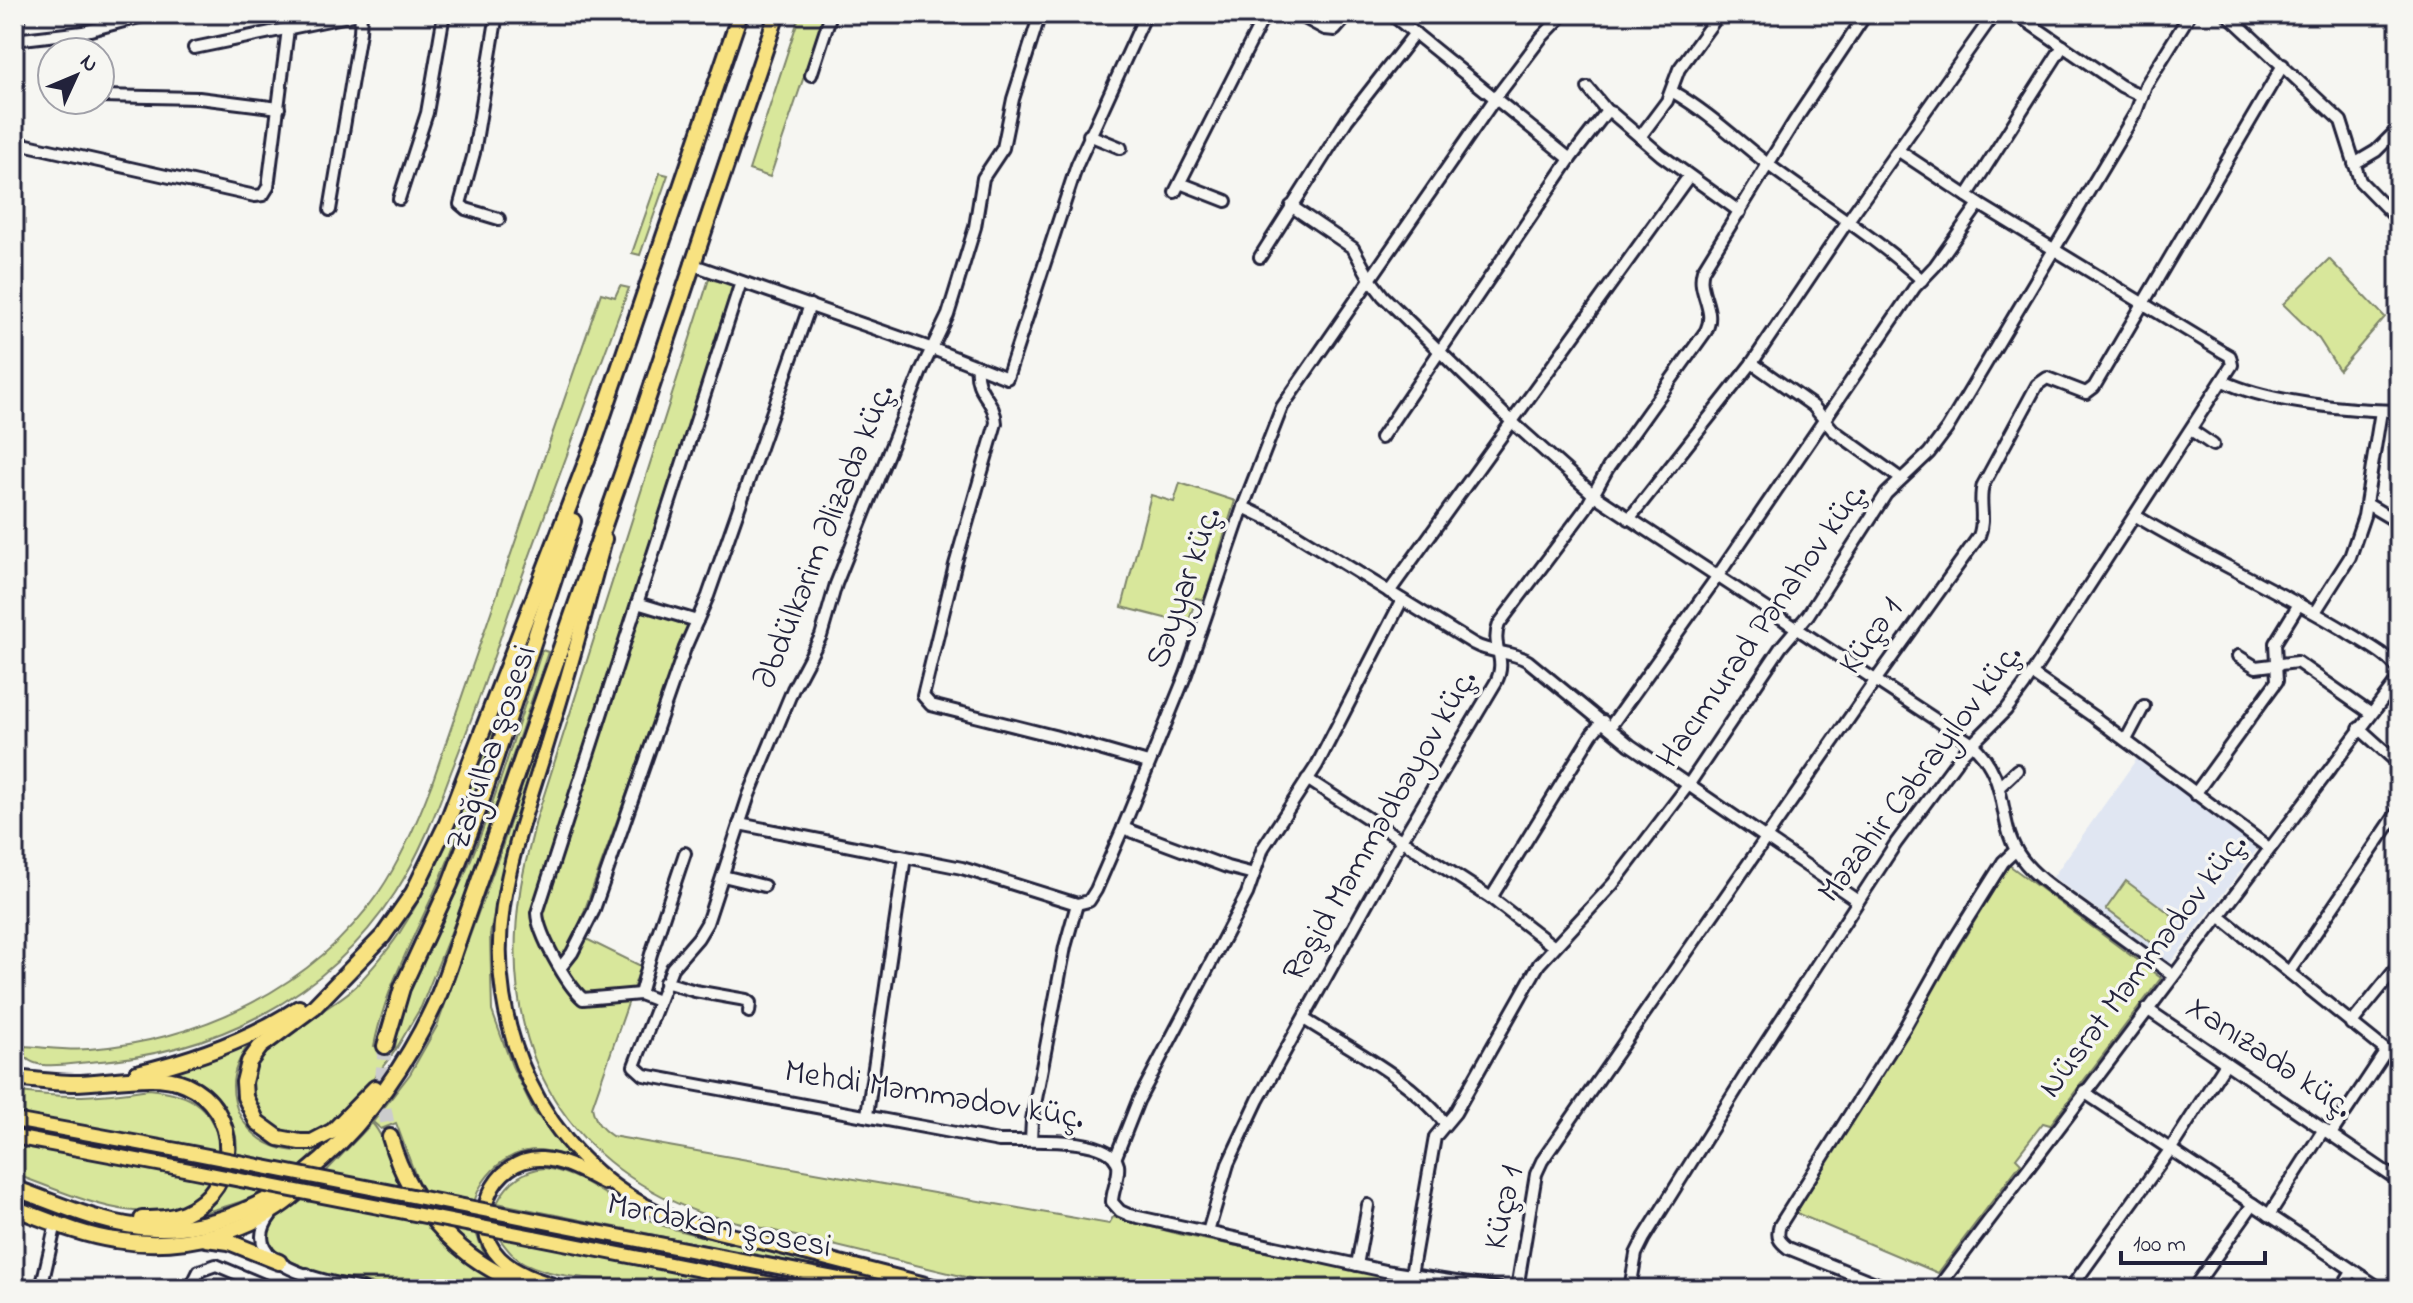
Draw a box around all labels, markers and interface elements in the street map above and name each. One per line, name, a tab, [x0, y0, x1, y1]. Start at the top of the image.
north arrow	[36, 36, 116, 116]
text: N	[72, 48, 105, 81]
street label: Əbdülkərim Əlizadə küç.	[741, 377, 909, 697]
street label: Hacımurad Pənahov küç.	[1645, 472, 1881, 780]
street label: Səyyar küç.	[1134, 500, 1236, 675]
street label: Küçə 1	[1827, 588, 1917, 686]
street label: Məzahir Cəbrayılov küç.	[1806, 633, 2036, 915]
street label: Zağulba şosesi	[435, 639, 551, 857]
street label: Rəşid Məmmədbəyov küç.	[1271, 660, 1491, 992]
street label: Nüsrət Məmmədov küç.	[2027, 822, 2261, 1110]
street label: Xanızadə küç.	[2176, 984, 2363, 1132]
street label: Mehdi Məmmədov küç.	[781, 1048, 1088, 1144]
street label: Küçə 1	[1472, 1161, 1538, 1255]
street label: Mərdəkan şosesi	[602, 1181, 836, 1273]
scale bar	[2121, 1215, 2265, 1265]
text: 100 m	[2133, 1228, 2186, 1263]

